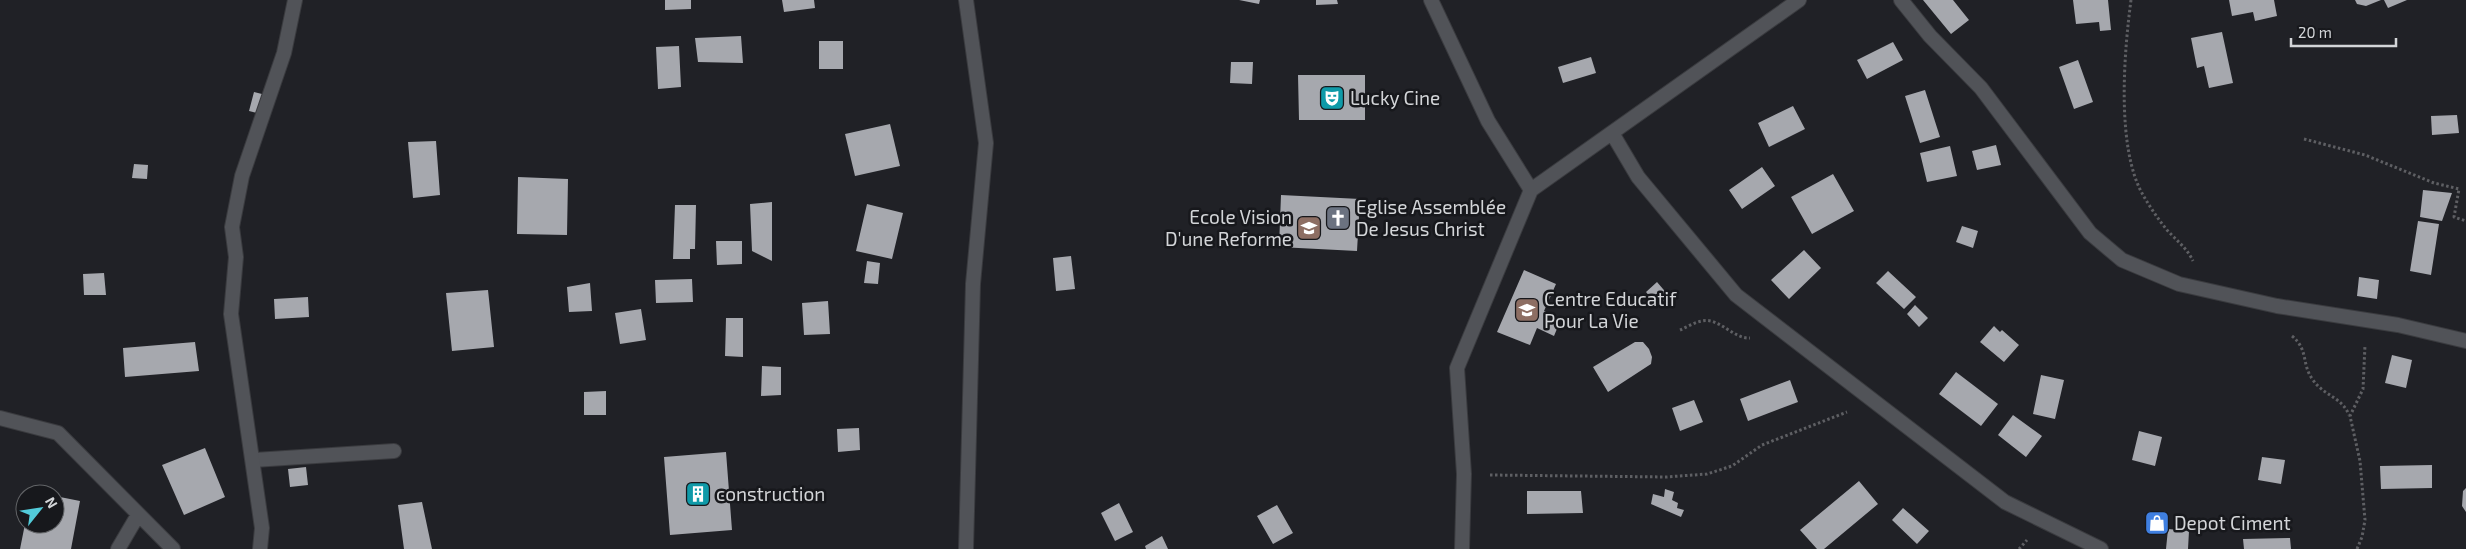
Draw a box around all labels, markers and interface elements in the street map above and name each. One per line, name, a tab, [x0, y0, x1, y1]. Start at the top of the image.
scale bar	[2291, 15, 2396, 47]
text: 20 m	[2298, 23, 2332, 41]
theatre icon: Lucky Cine	[1319, 85, 1345, 111]
place label: Lucky Cine	[1350, 86, 1440, 109]
place label: Eglise Assemblée De Jesus Christ	[1356, 195, 1506, 240]
place label: Ecole Vision D'une Reforme	[1165, 205, 1292, 250]
church icon: Eglise Assemblée De Jesus Christ	[1325, 205, 1351, 231]
school or university icon: Ecole Vision D'une Reforme	[1296, 215, 1322, 241]
place label: Centre Educatif Pour La Vie	[1544, 287, 1677, 332]
school or university icon: Centre Educatif Pour La Vie	[1514, 297, 1540, 323]
building icon: construction	[685, 481, 711, 507]
place label: construction	[716, 482, 825, 505]
north arrow	[15, 484, 65, 534]
text: N	[42, 494, 62, 511]
shop icon: Depot Ciment	[2144, 510, 2170, 536]
place label: Depot Ciment	[2174, 511, 2291, 534]

